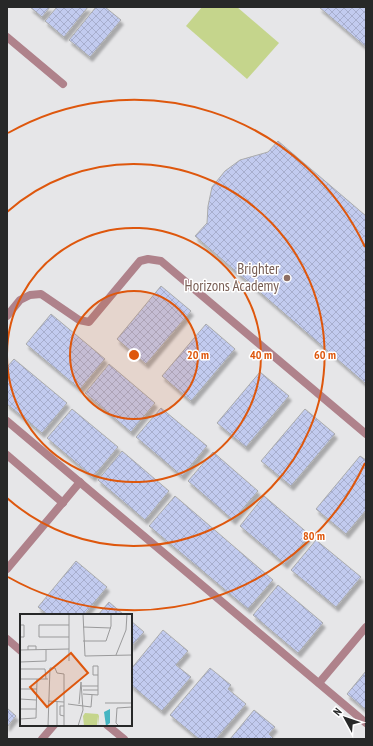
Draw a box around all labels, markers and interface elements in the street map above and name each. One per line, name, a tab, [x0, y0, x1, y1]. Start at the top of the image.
place label: Brighter Horizons Academy	[185, 259, 280, 295]
marker: Brighter Horizons Academy	[282, 273, 292, 283]
text: 20 m	[187, 347, 209, 362]
text: 40 m	[250, 347, 272, 362]
text: 60 m	[314, 347, 336, 362]
centre of rings	[127, 348, 141, 362]
text: 80 m	[303, 528, 325, 543]
inset map	[20, 614, 132, 726]
north arrow	[325, 698, 365, 738]
text: N	[330, 705, 345, 718]

